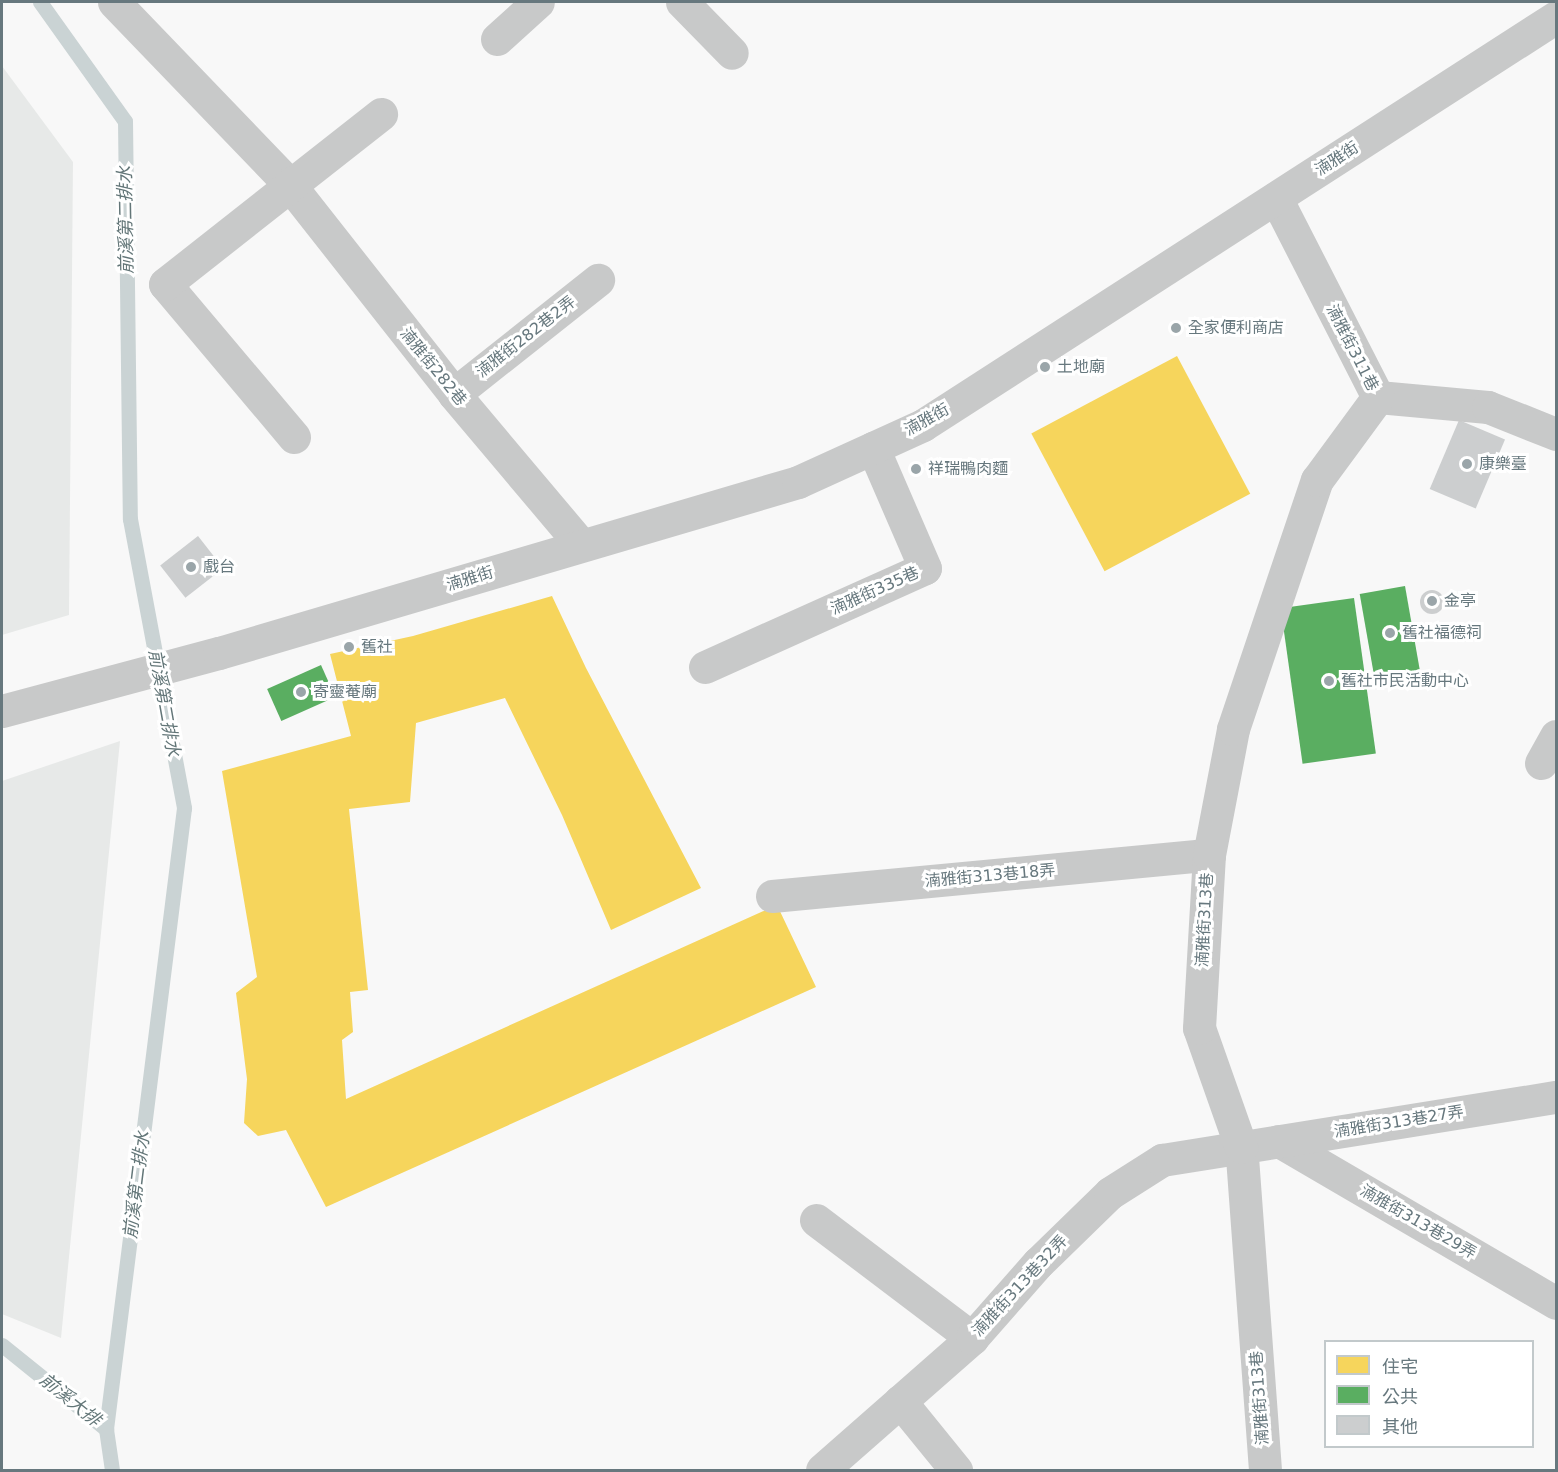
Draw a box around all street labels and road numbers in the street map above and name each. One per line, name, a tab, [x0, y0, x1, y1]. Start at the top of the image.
street label: 湳雅街	[1312, 138, 1362, 180]
street label: 湳雅街282巷2弄	[473, 292, 579, 382]
street label: 湳雅街311巷	[1322, 302, 1382, 394]
street label: 湳雅街282巷	[396, 324, 470, 410]
street label: 湳雅街	[901, 400, 953, 440]
street label: 湳雅街	[444, 563, 496, 595]
street label: 湳雅街335巷	[828, 563, 922, 619]
street label: 湳雅街313巷18弄	[924, 861, 1056, 891]
street label: 湳雅街313巷	[1193, 872, 1217, 968]
street label: 湳雅街313巷27弄	[1333, 1102, 1465, 1142]
street label: 湳雅街313巷29弄	[1357, 1181, 1479, 1263]
street label: 湳雅街313巷32弄	[968, 1232, 1072, 1340]
street label: 湳雅街313巷	[1247, 1350, 1273, 1446]

